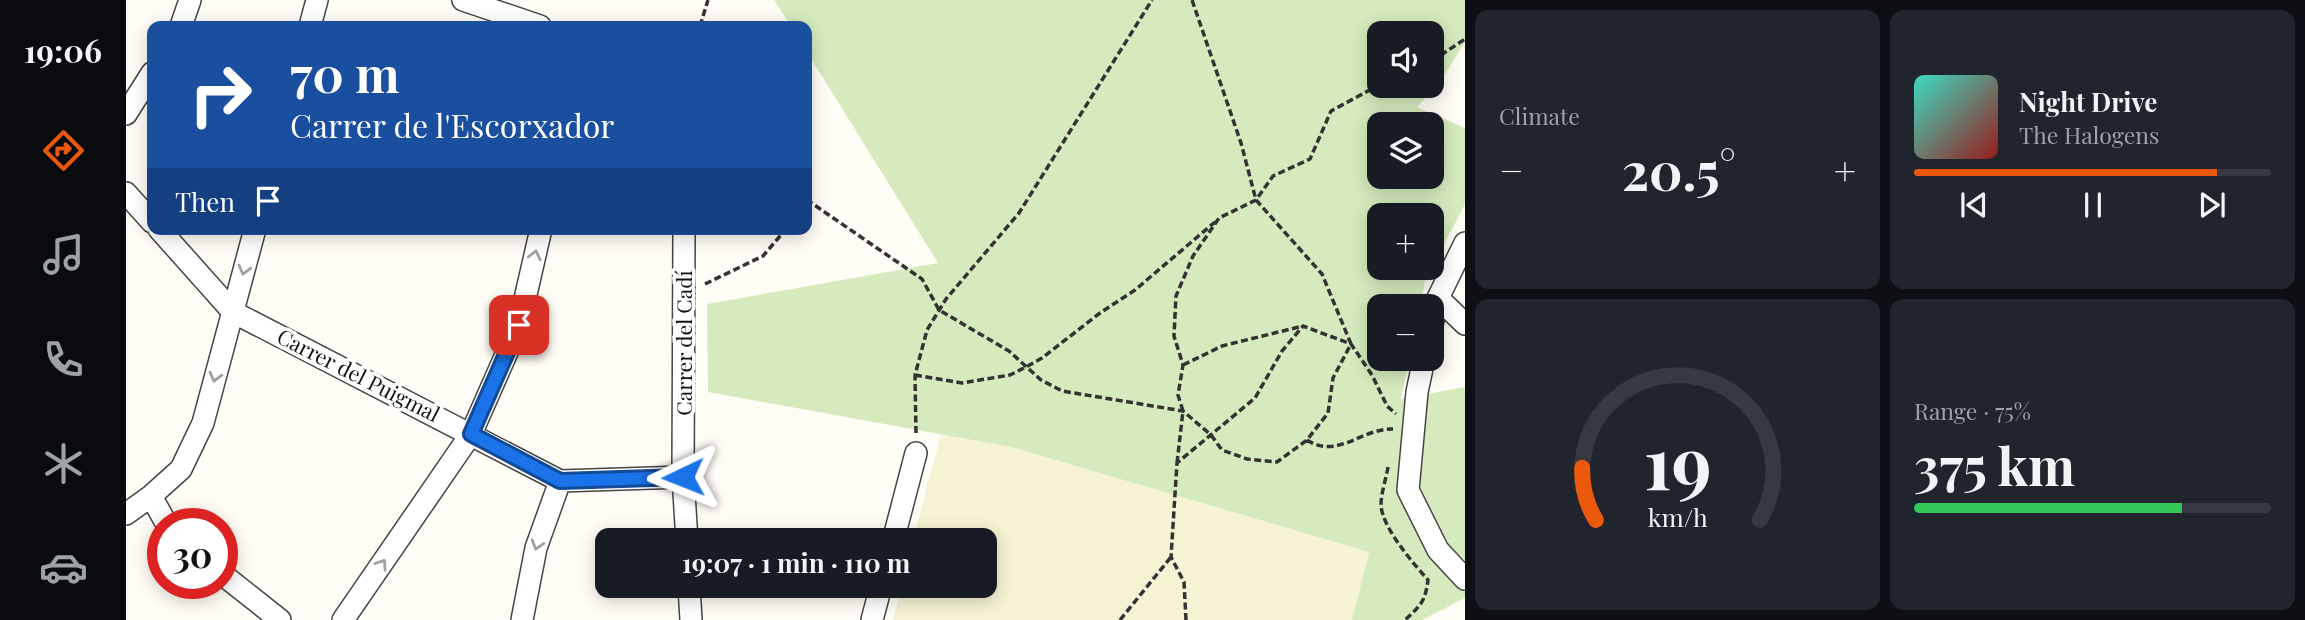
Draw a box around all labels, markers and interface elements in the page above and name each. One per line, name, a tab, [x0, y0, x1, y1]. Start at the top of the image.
map controls	[1367, 21, 1444, 371]
button: sound	[1367, 21, 1444, 98]
text: 19:06	[24, 28, 102, 71]
text: 70 m	[290, 40, 400, 105]
icon: right	[175, 49, 266, 140]
text: Night Drive	[2019, 84, 2157, 119]
text: Climate	[1499, 100, 1580, 131]
text: Carrer de l'Escorxador	[290, 103, 615, 146]
button: layers	[1367, 112, 1444, 189]
text: The Halogens	[2019, 119, 2159, 150]
icon: directions	[39, 126, 88, 175]
text: 20.5°	[1622, 135, 1736, 204]
text: −	[1499, 144, 1524, 195]
text: +	[1834, 144, 1856, 195]
icon: arrive	[249, 182, 287, 220]
text: Then	[175, 184, 235, 219]
icon: previous	[1955, 186, 1993, 224]
icon: pause	[2074, 186, 2112, 224]
icon: next	[2193, 186, 2231, 224]
button: +	[1367, 203, 1444, 280]
icon: music	[39, 230, 88, 279]
one-way arrow	[527, 249, 542, 261]
one-way arrow	[238, 264, 252, 276]
street label: Carrer del Cadí	[669, 270, 697, 416]
button: −	[1367, 294, 1444, 371]
pin	[489, 295, 549, 355]
icon: arrive	[500, 306, 538, 344]
street label: Carrer del Puigmal	[273, 321, 445, 427]
icon: phone	[39, 335, 88, 384]
one-way arrow	[209, 371, 223, 383]
text: Range · 75%	[1914, 395, 2031, 426]
text: 19	[1643, 412, 1712, 509]
text: 375 km	[1914, 430, 2075, 499]
icon: climate	[39, 439, 88, 488]
position arrow	[646, 440, 720, 514]
text: km/h	[1648, 500, 1708, 533]
speed limit sign: 30	[147, 508, 238, 599]
one-way arrow	[531, 539, 546, 551]
icon: car	[39, 543, 88, 592]
text: 19:07 · 1 min · 110 m	[682, 545, 910, 580]
one-way arrow	[374, 559, 386, 572]

